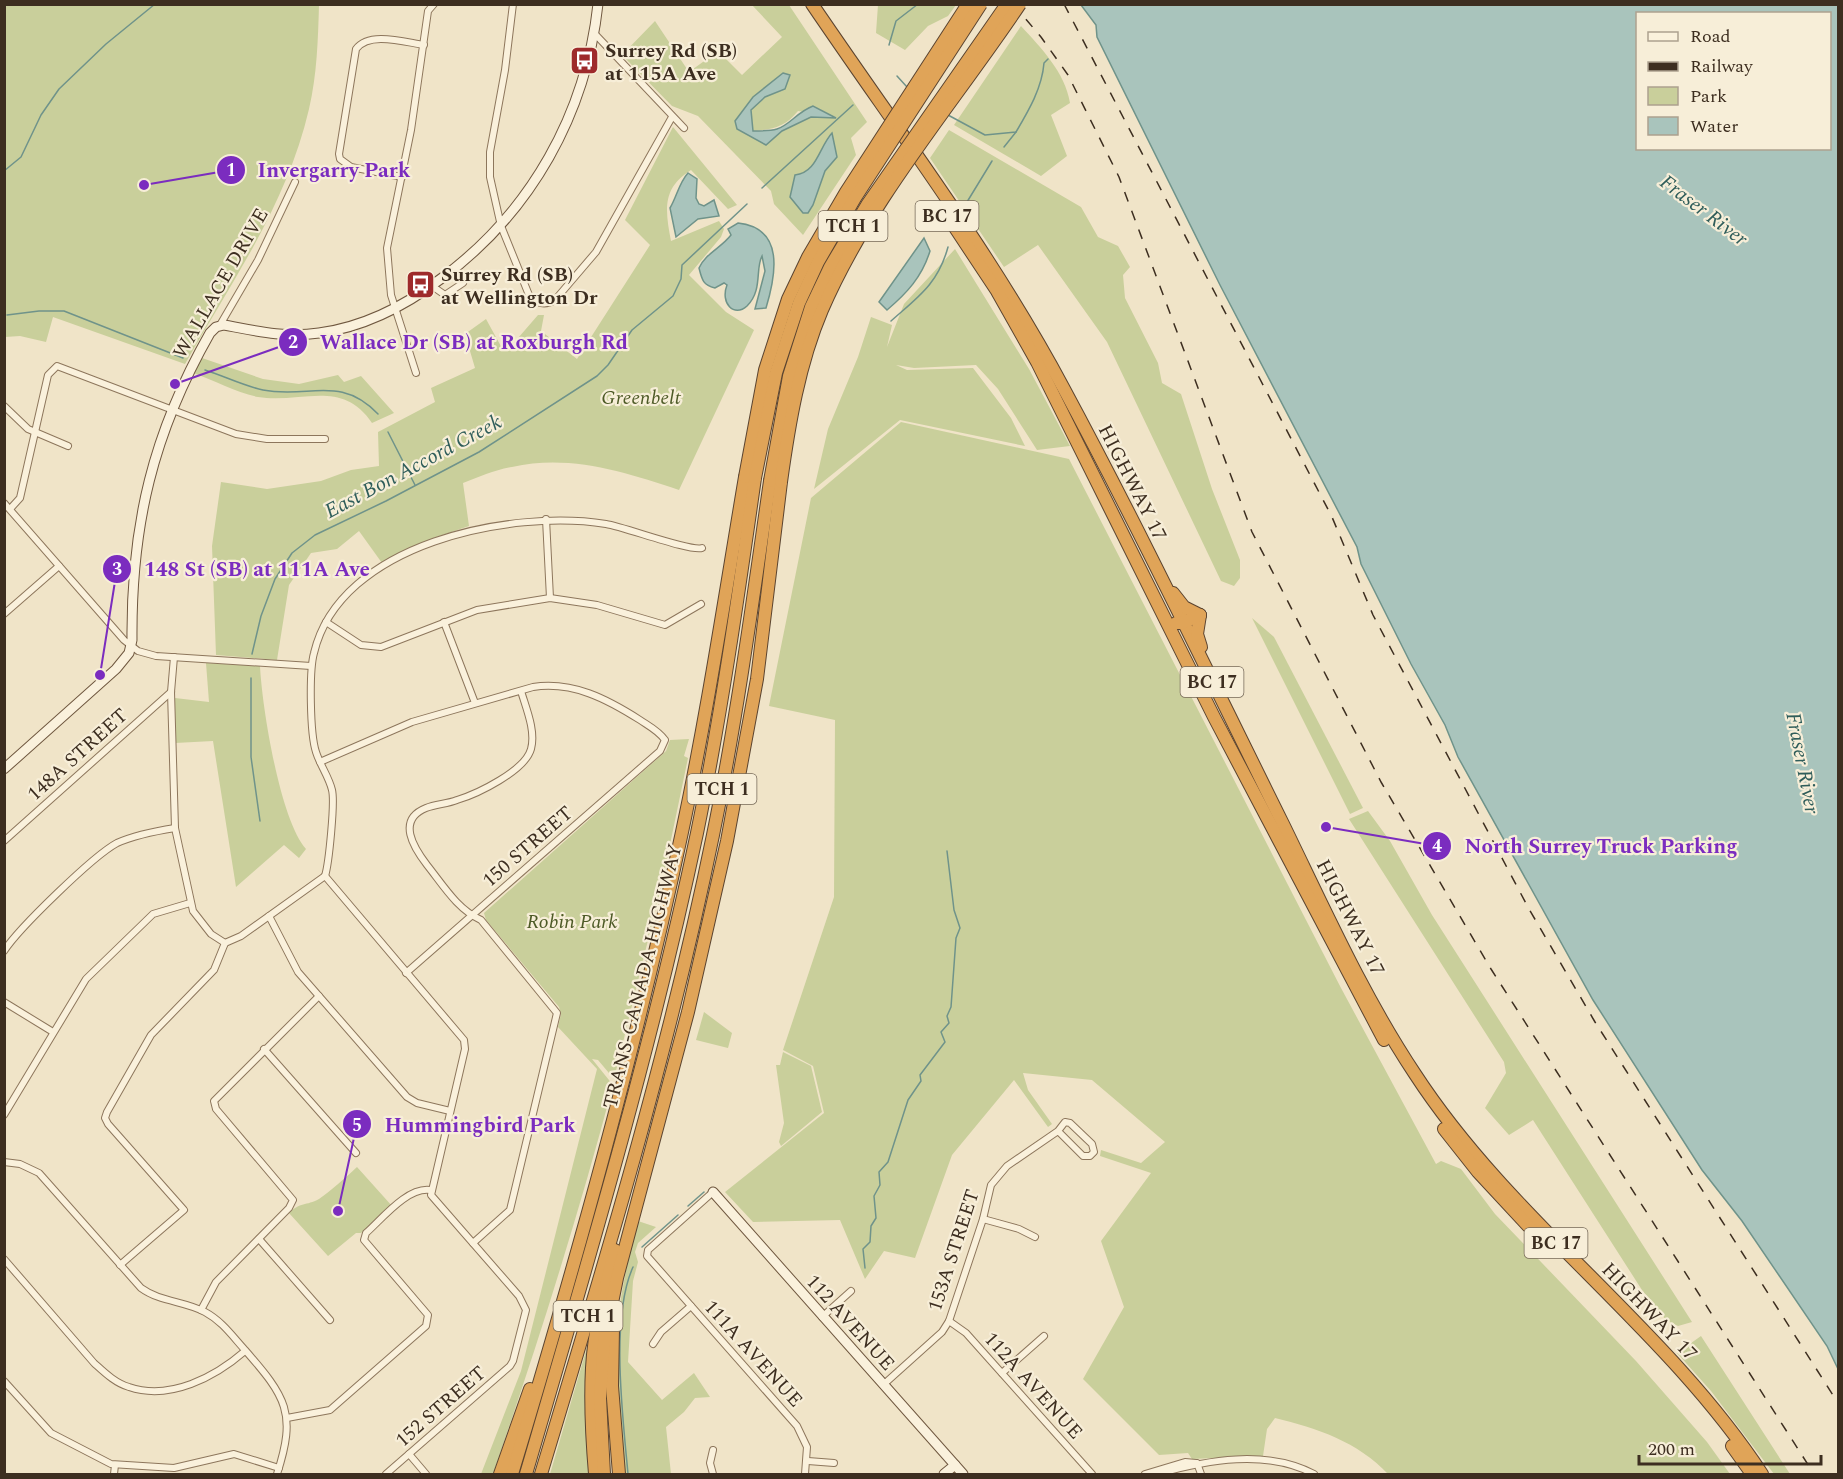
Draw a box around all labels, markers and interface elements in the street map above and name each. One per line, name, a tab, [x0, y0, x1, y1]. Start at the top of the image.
legend	[1636, 12, 1831, 150]
text: Road	[1690, 23, 1731, 50]
place label: Surrey Rd (SB) at 115A Ave	[605, 36, 737, 89]
bus stop icon: Surrey Rd (SB) at 115A Ave	[568, 45, 600, 77]
text: Railway	[1690, 53, 1754, 80]
text: Park	[1690, 83, 1727, 110]
text: Water	[1690, 113, 1738, 140]
callout: Invergarry Park	[216, 150, 423, 189]
text: Invergarry Park	[258, 155, 411, 187]
text: 1	[226, 157, 236, 184]
water label: Fraser River	[1653, 167, 1755, 255]
road number: BC 17	[916, 201, 978, 231]
street label: WALLACE DRIVE	[165, 202, 276, 365]
road number: TCH 1	[818, 211, 888, 241]
place label: Surrey Rd (SB) at Wellington Dr	[441, 260, 598, 313]
bus stop icon: Surrey Rd (SB) at Wellington Dr	[404, 269, 436, 301]
callout: Wallace Dr (SB) at Roxburgh Rd	[278, 323, 640, 362]
text: Wallace Dr (SB) at Roxburgh Rd	[320, 327, 628, 359]
text: 2	[288, 329, 298, 356]
park label: Greenbelt	[601, 383, 681, 413]
water label: East Bon Accord Creek	[319, 406, 508, 527]
street label: HIGHWAY 17	[1090, 419, 1174, 546]
callout: 148 St (SB) at 111A Ave	[102, 550, 382, 589]
text: 148 St (SB) at 111A Ave	[144, 554, 370, 586]
text: 3	[112, 556, 122, 583]
road number: BC 17	[1180, 667, 1244, 697]
street label: 148A STREET	[20, 701, 135, 808]
water label: Fraser River	[1776, 710, 1828, 818]
road number: TCH 1	[688, 774, 756, 804]
street label: 150 STREET	[476, 799, 580, 895]
callout: North Surrey Truck Parking	[1422, 826, 1749, 865]
text: North Surrey Truck Parking	[1465, 831, 1738, 863]
text: 4	[1432, 833, 1442, 860]
street label: TRANS-CANADA HIGHWAY	[595, 840, 690, 1112]
street label: HIGHWAY 17	[1308, 854, 1392, 981]
park label: Robin Park	[526, 907, 618, 937]
callout: Hummingbird Park	[342, 1105, 587, 1144]
text: Hummingbird Park	[384, 1110, 576, 1142]
text: 5	[352, 1112, 362, 1139]
street label: 153A STREET	[920, 1185, 988, 1315]
road number: BC 17	[1524, 1228, 1588, 1258]
street label: HIGHWAY 17	[1594, 1256, 1704, 1368]
street label: 112 AVENUE	[799, 1268, 902, 1378]
street label: 111A AVENUE	[697, 1293, 810, 1414]
road number: TCH 1	[554, 1301, 622, 1331]
street label: 112A AVENUE	[977, 1325, 1090, 1446]
street label: 152 STREET	[389, 1359, 493, 1455]
scale bar	[1639, 1428, 1820, 1466]
text: 200 m	[1648, 1436, 1695, 1463]

